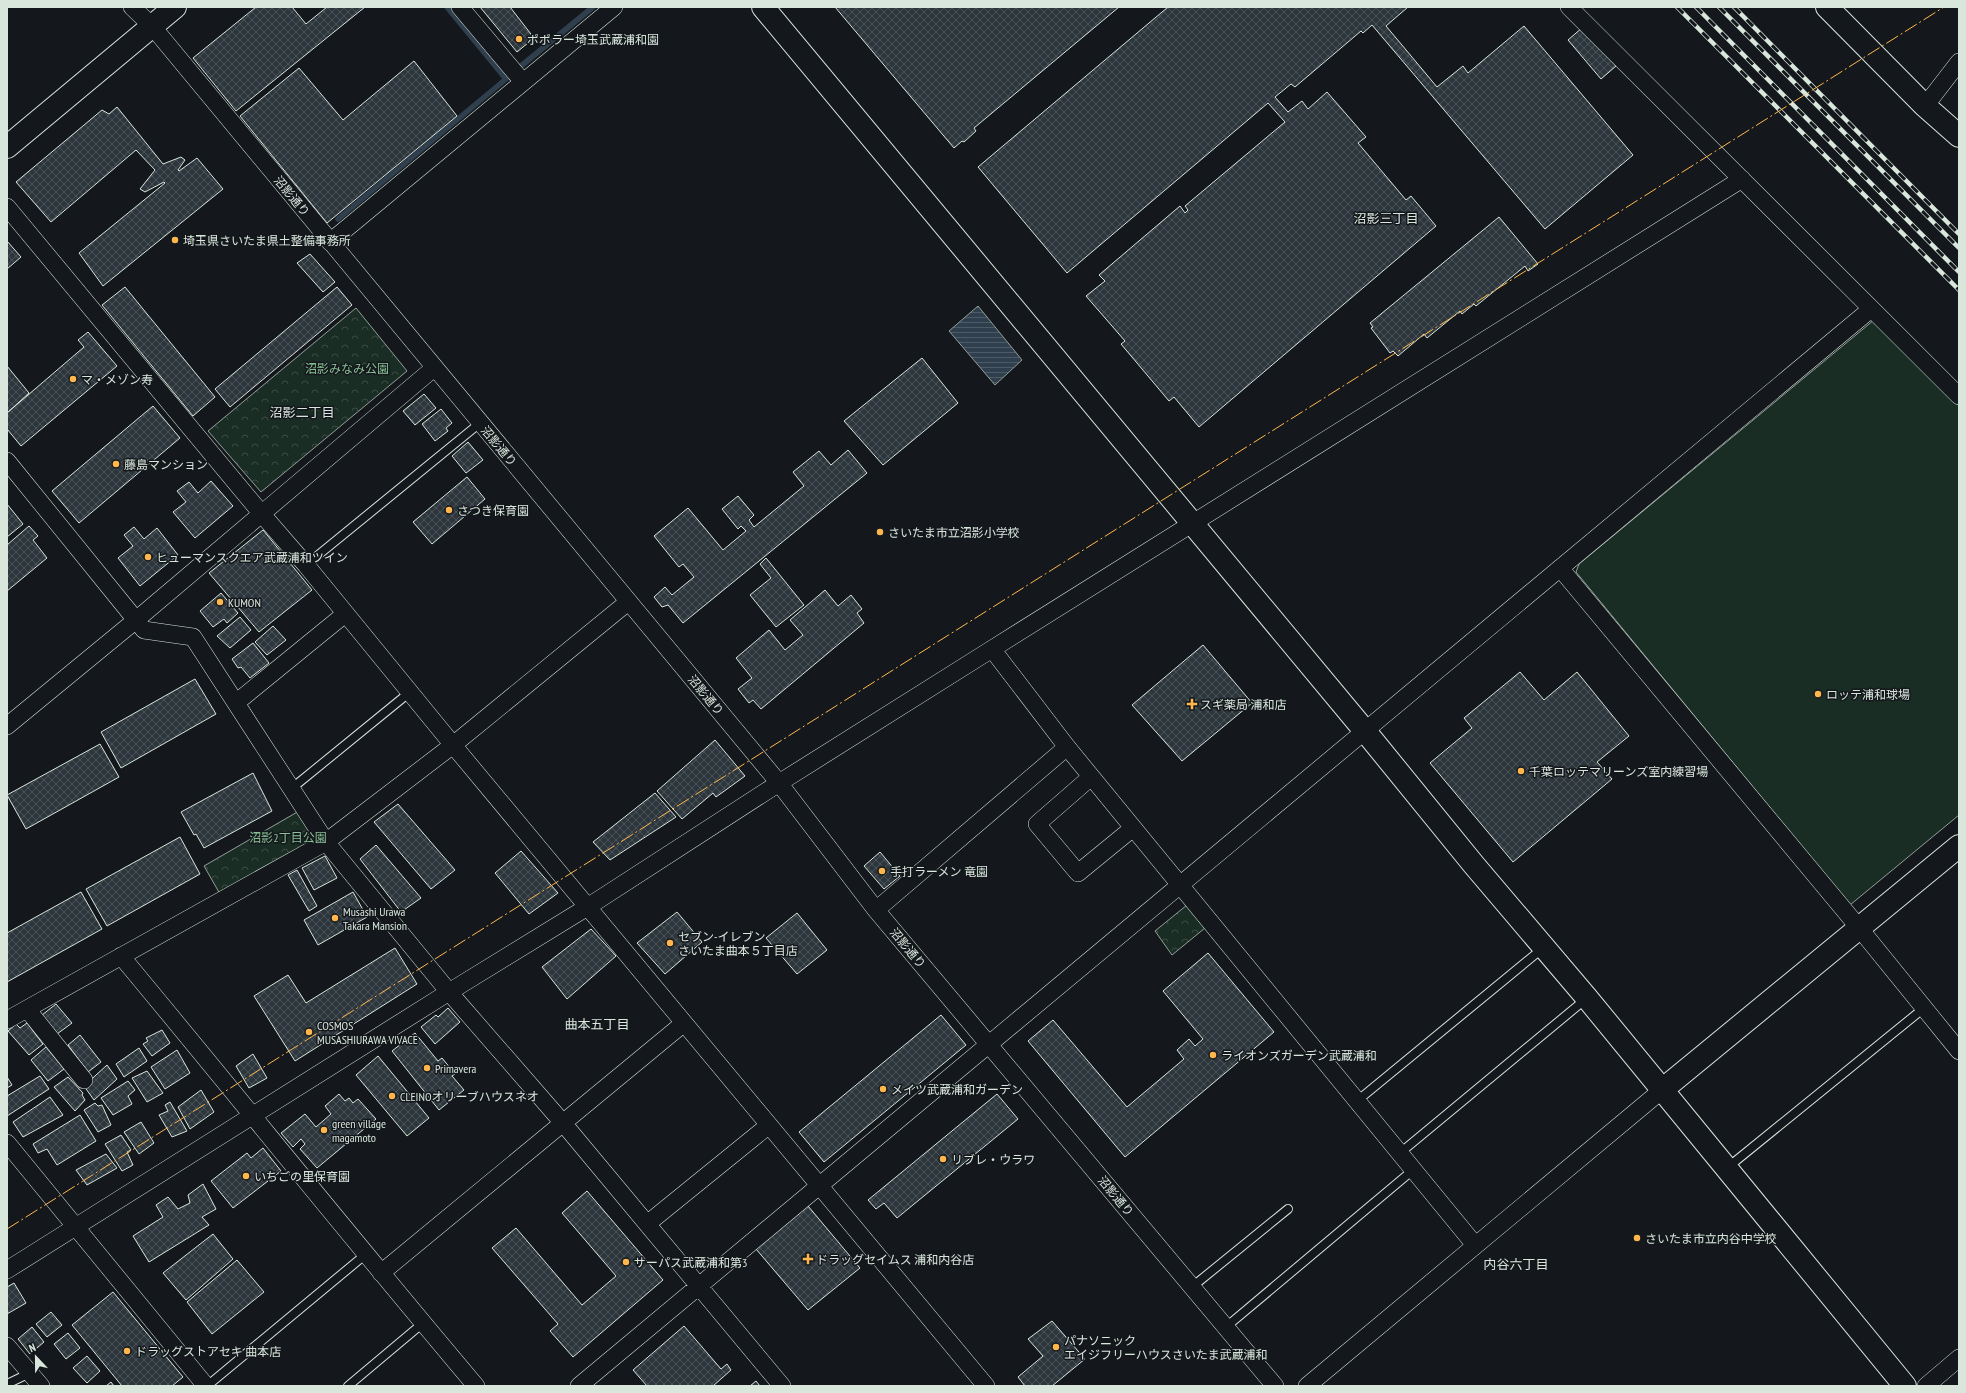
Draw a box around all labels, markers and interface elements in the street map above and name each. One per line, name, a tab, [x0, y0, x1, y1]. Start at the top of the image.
place label: ポポラー埼玉武蔵浦和園	[527, 32, 659, 47]
marker: ポポラー埼玉武蔵浦和園	[514, 34, 524, 44]
street label: 沼影通り	[271, 173, 313, 219]
district label: 沼影三丁目	[1353, 210, 1419, 227]
place label: 埼玉県さいたま県土整備事務所	[183, 233, 351, 248]
marker: 埼玉県さいたま県土整備事務所	[170, 235, 180, 245]
park label: 沼影みなみ公園	[305, 361, 389, 376]
place label: マ・メゾン寿	[81, 372, 153, 387]
marker: マ・メゾン寿	[68, 374, 78, 384]
district label: 沼影二丁目	[269, 404, 335, 421]
street label: 沼影通り	[478, 423, 520, 469]
place label: 藤島マンション	[124, 457, 208, 472]
marker: 藤島マンション	[111, 459, 121, 469]
place label: さつき保育園	[457, 503, 529, 518]
marker: さつき保育園	[444, 505, 454, 515]
place label: さいたま市立沼影小学校	[888, 525, 1020, 540]
marker: さいたま市立沼影小学校	[875, 527, 885, 537]
place label: ヒューマンスクエア武蔵浦和ツイン	[156, 550, 348, 565]
marker: ヒューマンスクエア武蔵浦和ツイン	[143, 552, 153, 562]
place label: KUMON	[228, 595, 261, 610]
marker: KUMON	[215, 597, 225, 607]
street label: 沼影通り	[685, 672, 727, 718]
place label: ロッテ浦和球場	[1826, 687, 1910, 702]
marker: ロッテ浦和球場	[1813, 689, 1823, 699]
place label: スギ薬局 浦和店	[1200, 697, 1287, 712]
marker: スギ薬局 浦和店	[1187, 699, 1197, 709]
place label: 千葉ロッテマリーンズ室内練習場	[1529, 764, 1708, 779]
marker: 千葉ロッテマリーンズ室内練習場	[1516, 766, 1526, 776]
park label: 沼影2丁目公園	[249, 830, 327, 845]
place label: 手打ラーメン 竜園	[890, 864, 988, 879]
marker: 手打ラーメン 竜園	[877, 866, 887, 876]
place label: Musashi Urawa Takara Mansion	[343, 904, 407, 933]
marker: Musashi Urawa Takara Mansion	[330, 913, 340, 923]
street label: 沼影通り	[887, 925, 929, 971]
place label: セブン-イレブン さいたま曲本５丁目店	[678, 929, 798, 958]
marker: セブン-イレブン さいたま曲本５丁目店	[665, 938, 675, 948]
district label: 曲本五丁目	[564, 1016, 630, 1033]
place label: COSMOS MUSASHIURAWA VIVACE	[317, 1018, 418, 1047]
marker: COSMOS MUSASHIURAWA VIVACE	[304, 1027, 314, 1037]
place label: ライオンズガーデン武蔵浦和	[1221, 1048, 1377, 1063]
marker: ライオンズガーデン武蔵浦和	[1208, 1050, 1218, 1060]
place label: Primavera	[435, 1061, 476, 1076]
marker: Primavera	[422, 1063, 432, 1073]
place label: メイツ武蔵浦和ガーデン	[891, 1082, 1023, 1097]
marker: メイツ武蔵浦和ガーデン	[878, 1084, 888, 1094]
place label: CLEINOオリーブハウスネオ	[400, 1089, 539, 1104]
marker: CLEINOオリーブハウスネオ	[387, 1091, 397, 1101]
place label: green village magamoto	[332, 1116, 386, 1145]
marker: green village magamoto	[319, 1125, 329, 1135]
place label: リブレ・ウラワ	[951, 1152, 1035, 1167]
marker: リブレ・ウラワ	[938, 1154, 948, 1164]
place label: いちごの里保育園	[254, 1169, 350, 1184]
marker: いちごの里保育園	[241, 1171, 251, 1181]
street label: 沼影通り	[1095, 1173, 1137, 1219]
place label: さいたま市立内谷中学校	[1645, 1231, 1777, 1246]
marker: さいたま市立内谷中学校	[1632, 1233, 1642, 1243]
place label: ドラッグセイムス 浦和内谷店	[816, 1252, 974, 1267]
marker: ドラッグセイムス 浦和内谷店	[803, 1254, 813, 1264]
place label: サーパス武蔵浦和第3	[634, 1255, 747, 1270]
district label: 内谷六丁目	[1483, 1256, 1549, 1273]
marker: サーパス武蔵浦和第3	[621, 1257, 631, 1267]
place label: パナソニック エイジフリーハウスさいたま武蔵浦和	[1064, 1333, 1267, 1362]
north arrow	[16, 1337, 56, 1377]
text: N	[27, 1340, 38, 1355]
marker: パナソニック エイジフリーハウスさいたま武蔵浦和	[1051, 1342, 1061, 1352]
place label: ドラッグストアセキ 曲本店	[135, 1344, 281, 1359]
marker: ドラッグストアセキ 曲本店	[122, 1346, 132, 1356]

